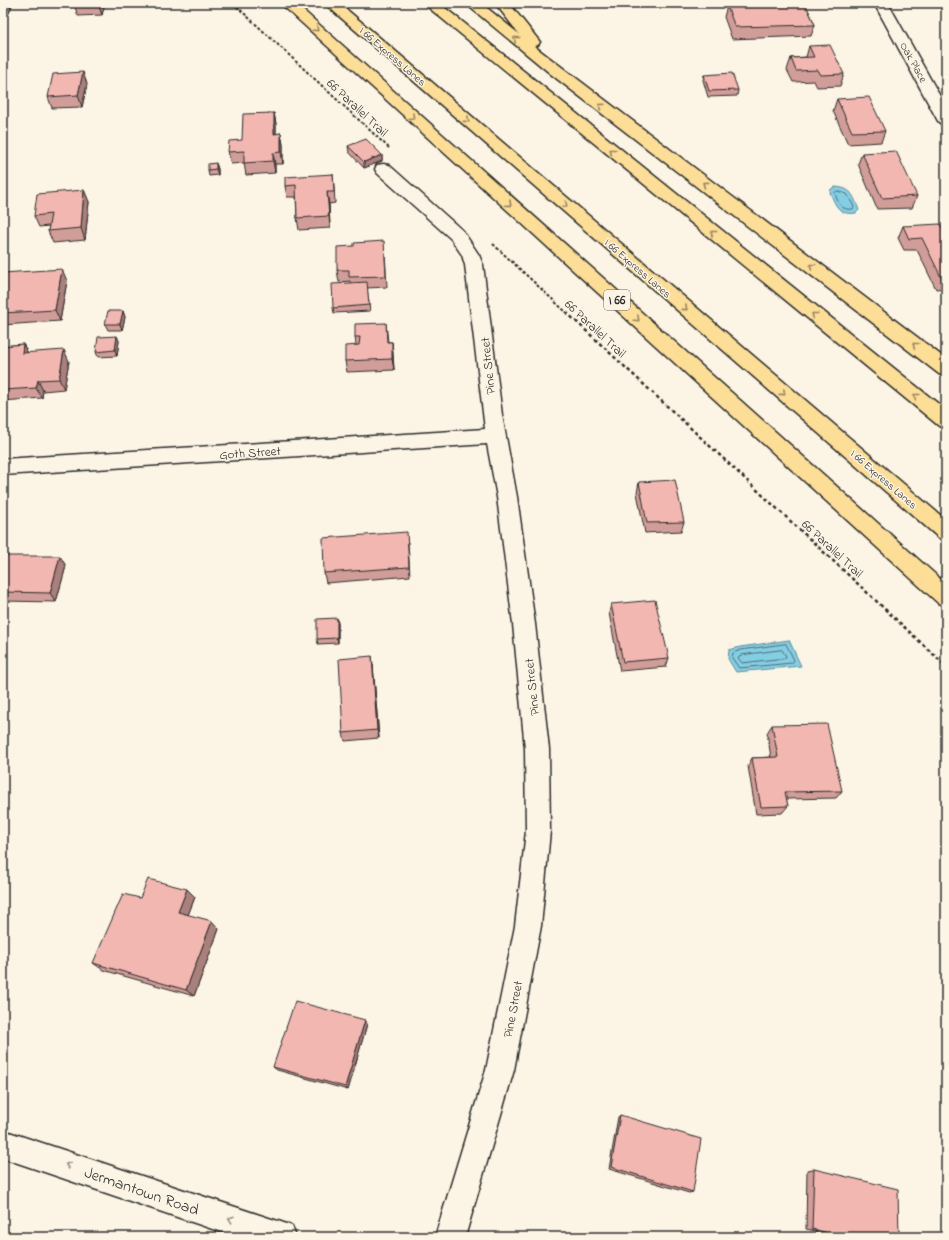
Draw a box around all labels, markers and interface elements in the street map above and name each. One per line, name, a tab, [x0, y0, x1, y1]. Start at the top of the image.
street label: I 66 Express Lanes	[356, 23, 429, 90]
one-way arrow	[311, 25, 319, 32]
one-way arrow	[513, 36, 521, 43]
street label: Oak Place	[895, 39, 931, 86]
street label: 66 Parallel Trail	[322, 74, 392, 142]
one-way arrow	[598, 103, 605, 111]
one-way arrow	[407, 112, 415, 119]
one-way arrow	[462, 115, 469, 122]
one-way arrow	[610, 149, 617, 156]
one-way arrow	[702, 182, 709, 189]
one-way arrow	[504, 199, 512, 206]
one-way arrow	[560, 200, 568, 207]
one-way arrow	[711, 231, 718, 238]
street label: I 66 Express Lanes	[602, 236, 674, 300]
one-way arrow	[810, 264, 817, 271]
road number: I 66	[604, 290, 630, 310]
street label: 66 Parallel Trail	[560, 295, 630, 363]
one-way arrow	[680, 303, 688, 310]
one-way arrow	[812, 312, 819, 319]
one-way arrow	[632, 314, 640, 321]
street label: Pine Street	[476, 336, 501, 395]
one-way arrow	[913, 343, 920, 350]
one-way arrow	[779, 388, 786, 395]
one-way arrow	[913, 394, 920, 401]
street label: Goth Street	[219, 442, 282, 465]
street label: I 66 Express Lanes	[847, 446, 920, 513]
street label: 66 Parallel Trail	[797, 515, 867, 583]
street label: Pine Street	[520, 657, 545, 716]
street label: Pine Street	[499, 979, 528, 1039]
one-way arrow	[65, 1161, 72, 1169]
street label: Jermantown Road	[81, 1161, 202, 1223]
one-way arrow	[228, 1216, 235, 1224]

